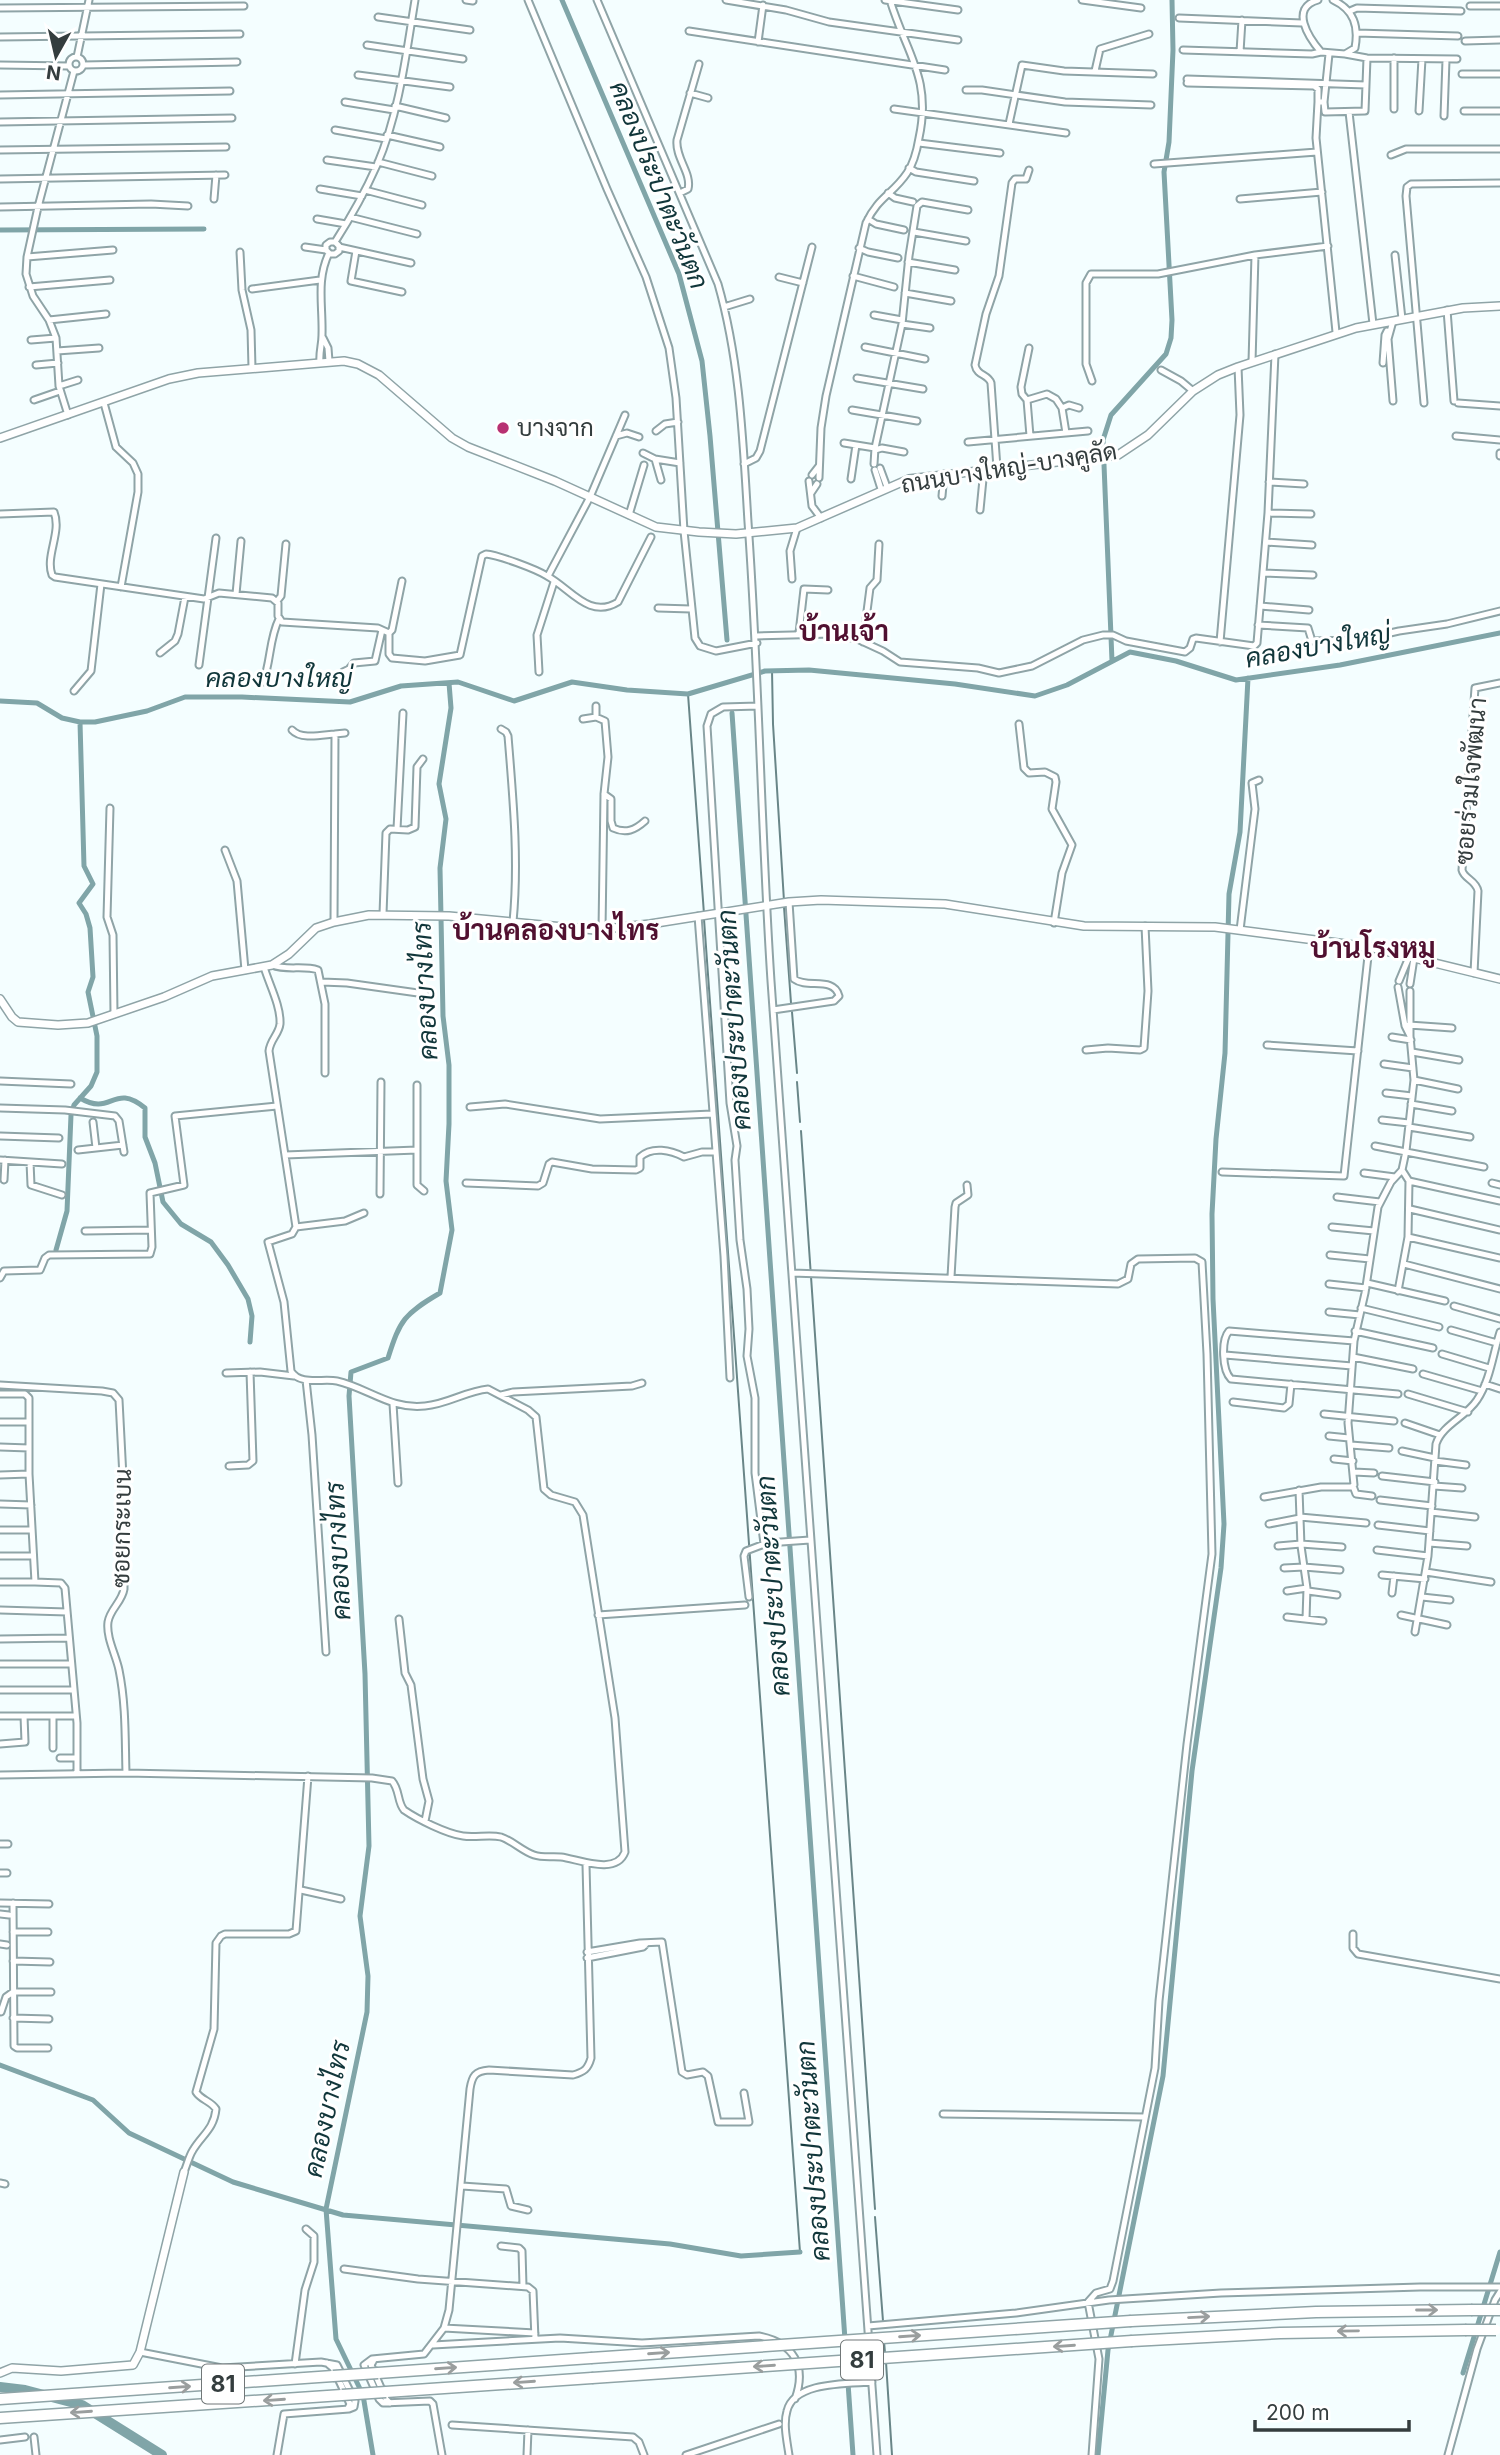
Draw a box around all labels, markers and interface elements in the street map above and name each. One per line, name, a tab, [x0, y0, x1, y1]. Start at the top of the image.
north arrow	[21, 21, 91, 91]
text: N	[45, 60, 62, 85]
water label: คลองประปาตะวันตก	[604, 76, 715, 293]
place label: บางจาก	[517, 413, 594, 442]
marker: บางจาก	[495, 420, 511, 436]
street label: ถนนบางใหญ่-บางคูลัด	[899, 435, 1120, 502]
district label: บ้านเจ้า	[799, 612, 889, 648]
water label: คลองบางใหญ่	[1243, 617, 1395, 675]
water label: คลองบางใหญ่	[205, 662, 355, 694]
street label: ซอยร่วมใจพัฒนา	[1448, 696, 1492, 866]
water label: คลองประปาตะวันตก	[710, 909, 757, 1131]
district label: บ้านคลองบางไทร	[453, 911, 659, 947]
water label: คลองบางไทร	[405, 919, 444, 1061]
district label: บ้านโรงหมู	[1310, 929, 1436, 968]
street label: ซอยกระเบน	[106, 1468, 137, 1588]
water label: คลองประปาตะวันตก	[749, 1475, 796, 1697]
water label: คลองบางไทร	[318, 1479, 357, 1621]
water label: คลองบางไทร	[297, 2036, 356, 2180]
water label: คลองประปาตะวันตก	[789, 2040, 836, 2262]
one-way arrow	[1415, 2303, 1438, 2317]
one-way arrow	[1188, 2311, 1211, 2324]
one-way arrow	[1337, 2324, 1360, 2338]
one-way arrow	[899, 2329, 921, 2342]
road number: 81	[841, 2340, 883, 2380]
one-way arrow	[1053, 2340, 1076, 2353]
one-way arrow	[647, 2346, 670, 2359]
one-way arrow	[753, 2360, 776, 2373]
one-way arrow	[434, 2361, 457, 2374]
road number: 81	[202, 2364, 244, 2404]
one-way arrow	[512, 2376, 535, 2389]
one-way arrow	[168, 2380, 191, 2393]
scale bar	[1255, 2388, 1409, 2432]
one-way arrow	[263, 2393, 286, 2406]
text: 200 m	[1266, 2400, 1330, 2425]
one-way arrow	[70, 2406, 93, 2419]

